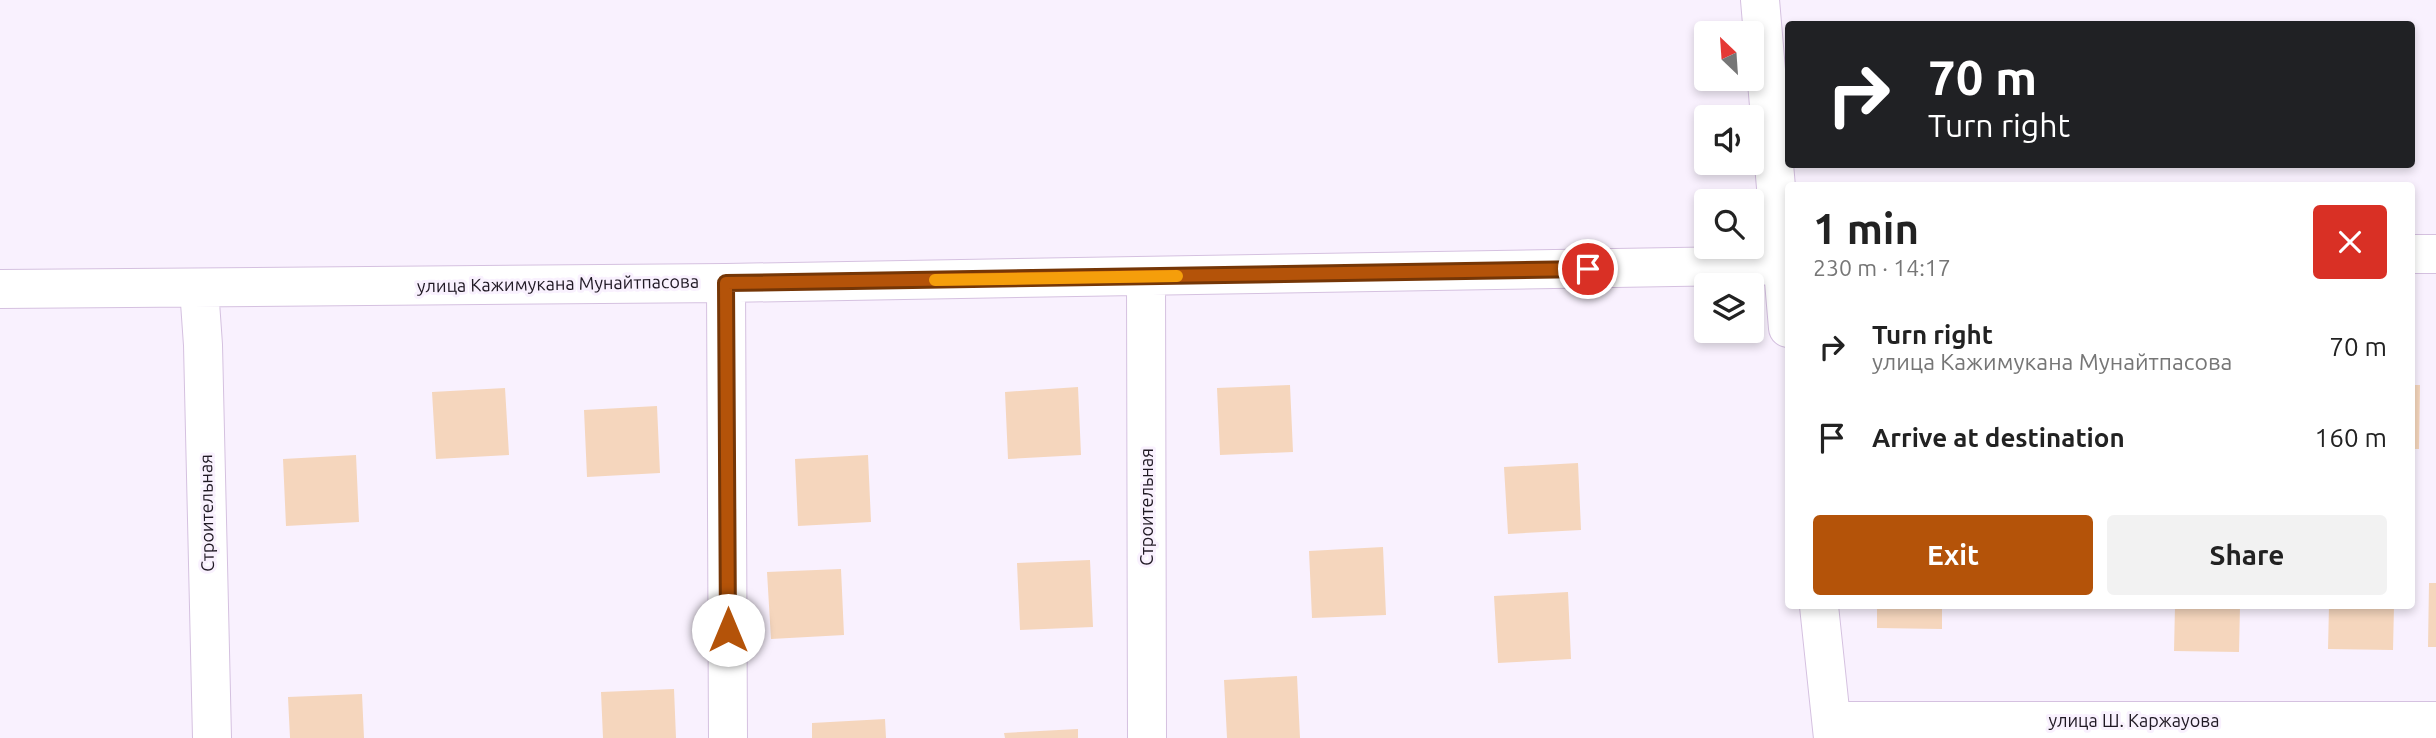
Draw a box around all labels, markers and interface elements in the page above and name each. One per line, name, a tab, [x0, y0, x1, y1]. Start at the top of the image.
north arrow	[1694, 21, 1764, 91]
map controls	[1694, 21, 1764, 343]
icon: right	[1813, 49, 1904, 140]
text: 70 m	[1928, 49, 2037, 104]
button: sound	[1694, 105, 1764, 175]
text: Turn right	[1928, 107, 2070, 143]
button: search	[1694, 189, 1764, 259]
text: 1 min	[1813, 205, 1919, 252]
button: close	[2313, 205, 2387, 279]
pin	[1558, 239, 1618, 299]
icon: arrive	[1569, 250, 1607, 288]
text: 230 m · 14:17	[1813, 255, 1951, 280]
street label: улица Кажимукана Мунайтпасова	[417, 271, 699, 295]
button: layers	[1694, 273, 1764, 343]
text: Turn right	[1872, 320, 1993, 349]
icon: right	[1813, 328, 1851, 366]
text: 70 m	[2329, 332, 2387, 361]
text: улица Кажимукана Мунайтпасова	[1872, 349, 2232, 374]
icon: arrive	[1813, 419, 1851, 457]
text: Arrive at destination	[1872, 423, 2125, 452]
text: 160 m	[2315, 423, 2387, 452]
street label: Строительная	[1136, 448, 1156, 566]
street label: Строительная	[195, 454, 217, 572]
button: Exit	[1813, 515, 2093, 595]
button: Share	[2107, 515, 2387, 595]
position arrow	[691, 593, 765, 667]
street label: улица Ш. Каржауова	[2049, 710, 2219, 730]

